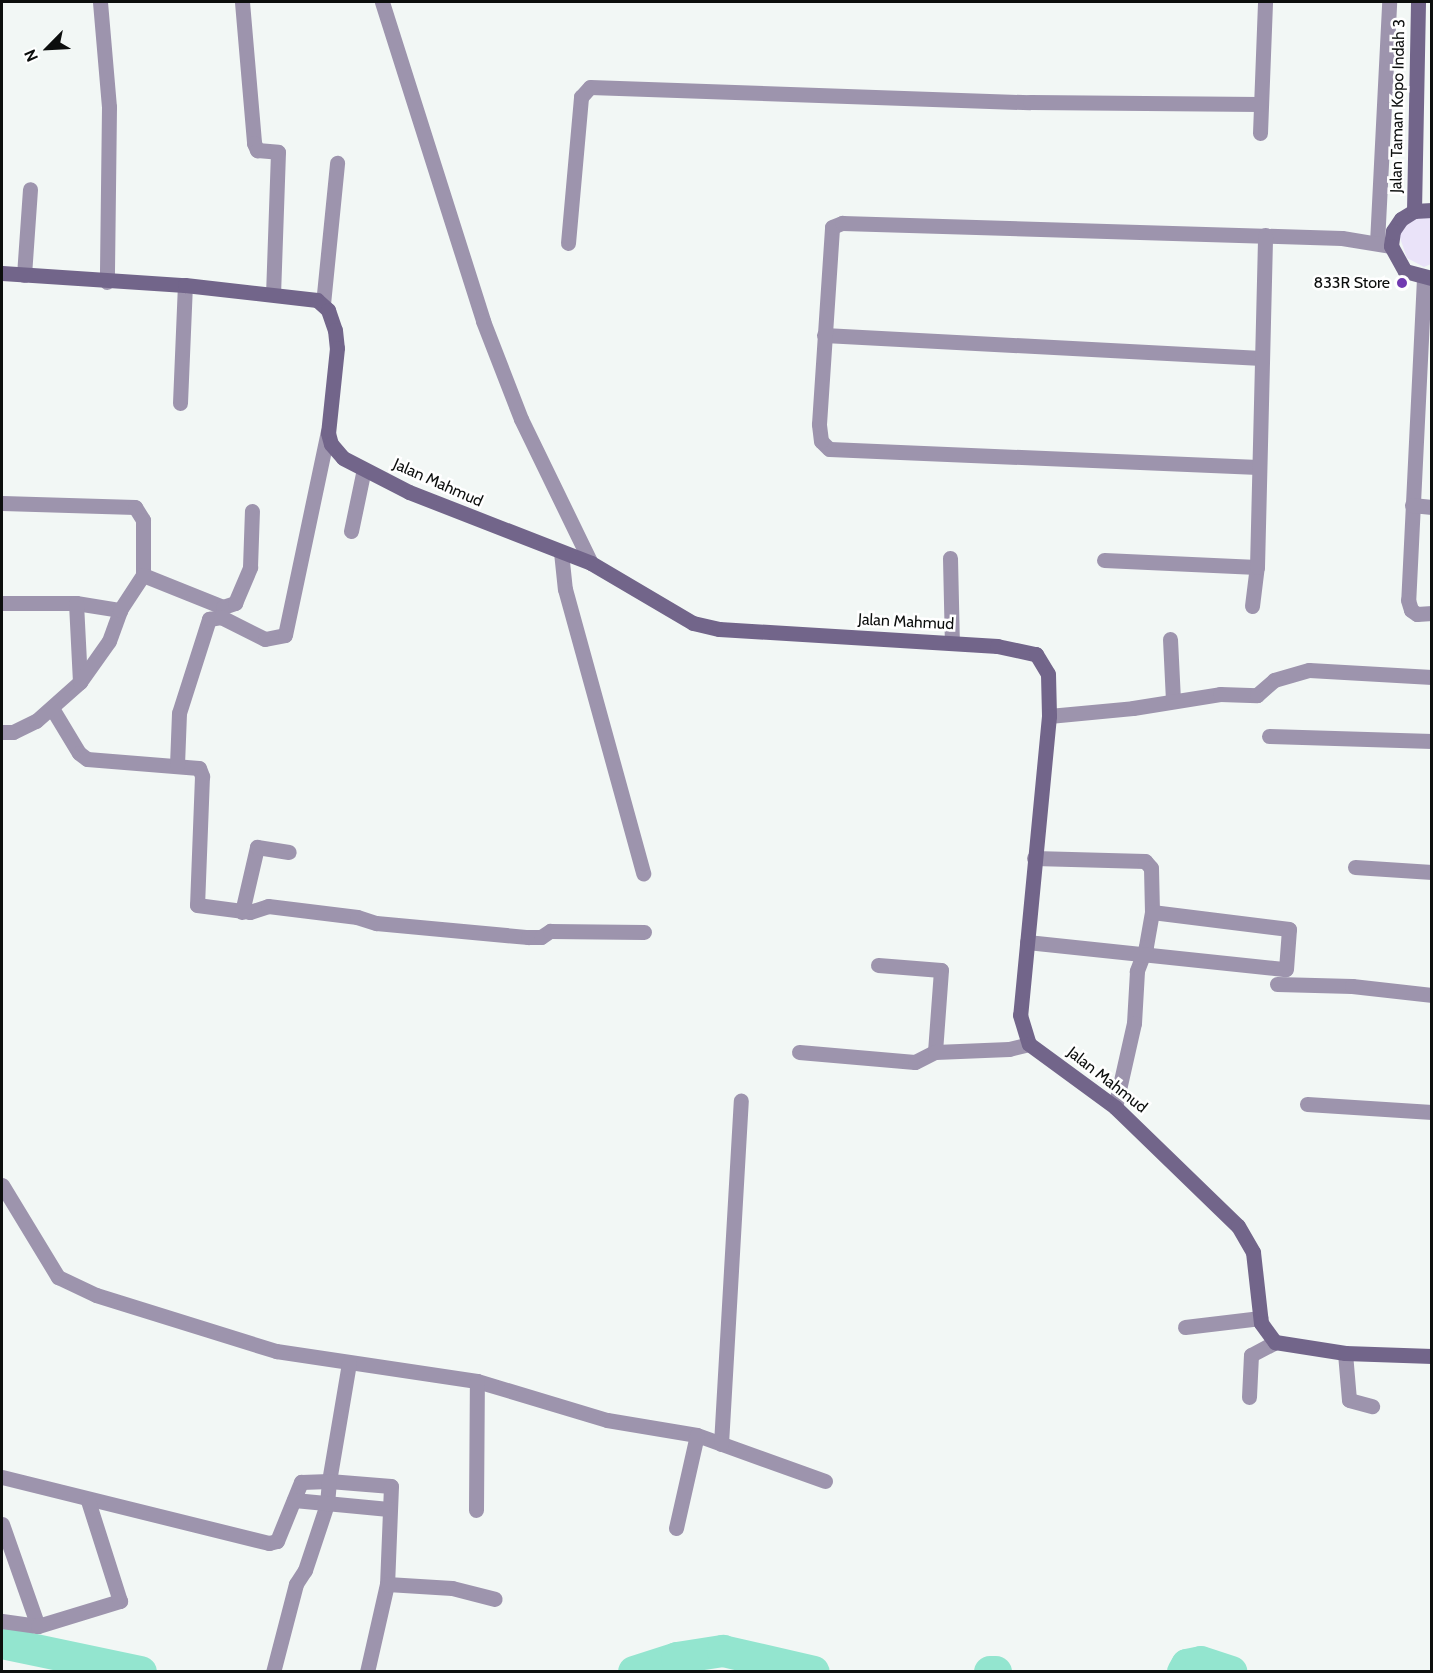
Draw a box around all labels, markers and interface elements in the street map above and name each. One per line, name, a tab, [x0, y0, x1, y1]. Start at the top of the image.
north arrow	[18, 18, 78, 78]
street label: Jalan Taman Kopo Indah 3	[1387, 19, 1409, 193]
text: N	[20, 46, 42, 65]
place label: 833R Store	[1313, 273, 1390, 293]
marker: 833R Store	[1395, 276, 1409, 290]
street label: Jalan Mahmud	[390, 455, 486, 511]
street label: Jalan Mahmud	[857, 610, 955, 634]
street label: Jalan Mahmud	[1063, 1043, 1151, 1117]

